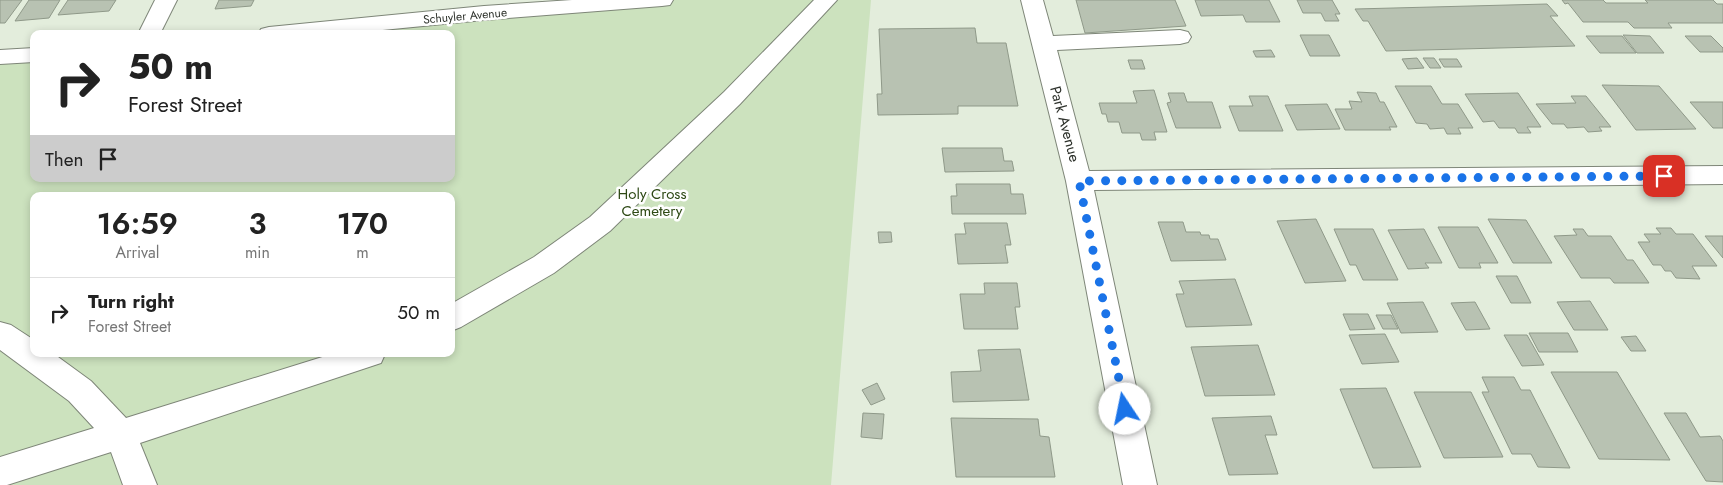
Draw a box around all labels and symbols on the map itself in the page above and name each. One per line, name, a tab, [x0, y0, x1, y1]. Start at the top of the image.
street label: Schuyler Avenue	[422, 3, 508, 29]
street label: Park Avenue	[1044, 83, 1086, 165]
pin	[1643, 155, 1685, 197]
park label: Holy Cross Cemetery	[618, 183, 686, 222]
position arrow	[1098, 382, 1150, 434]

